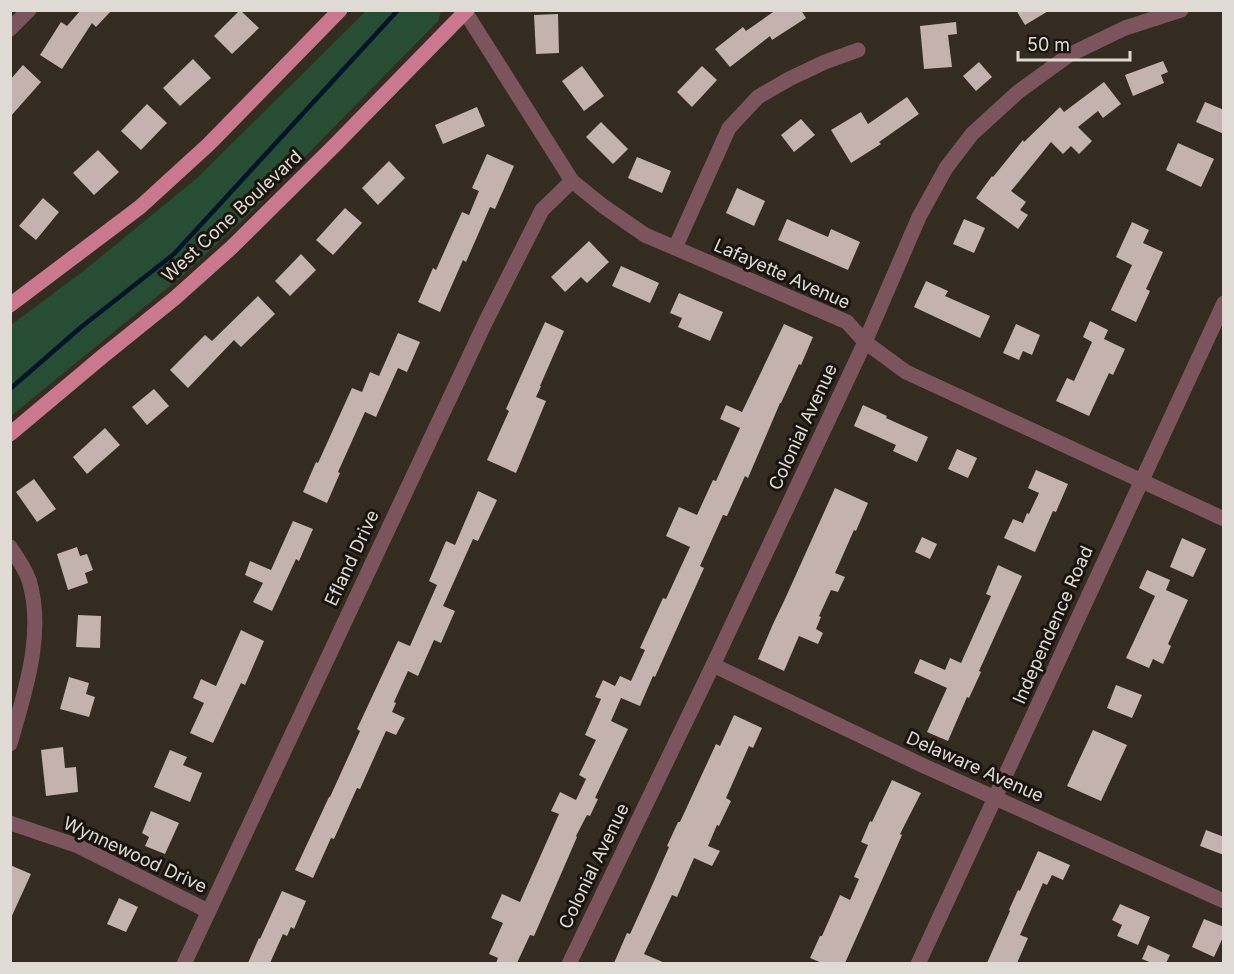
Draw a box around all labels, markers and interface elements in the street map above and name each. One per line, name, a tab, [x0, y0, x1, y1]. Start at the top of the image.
scale bar	[1018, 24, 1130, 62]
text: 50 m	[1027, 34, 1070, 55]
street label: West Cone Boulevard	[157, 145, 306, 286]
street label: Lafayette Avenue	[711, 234, 853, 313]
street label: Colonial Avenue	[764, 360, 841, 493]
street label: Efland Drive	[320, 507, 383, 609]
street label: Independence Road	[1008, 543, 1097, 707]
street label: Delaware Avenue	[903, 727, 1047, 806]
street label: Colonial Avenue	[554, 800, 633, 932]
street label: Wynnewood Drive	[60, 812, 210, 897]

